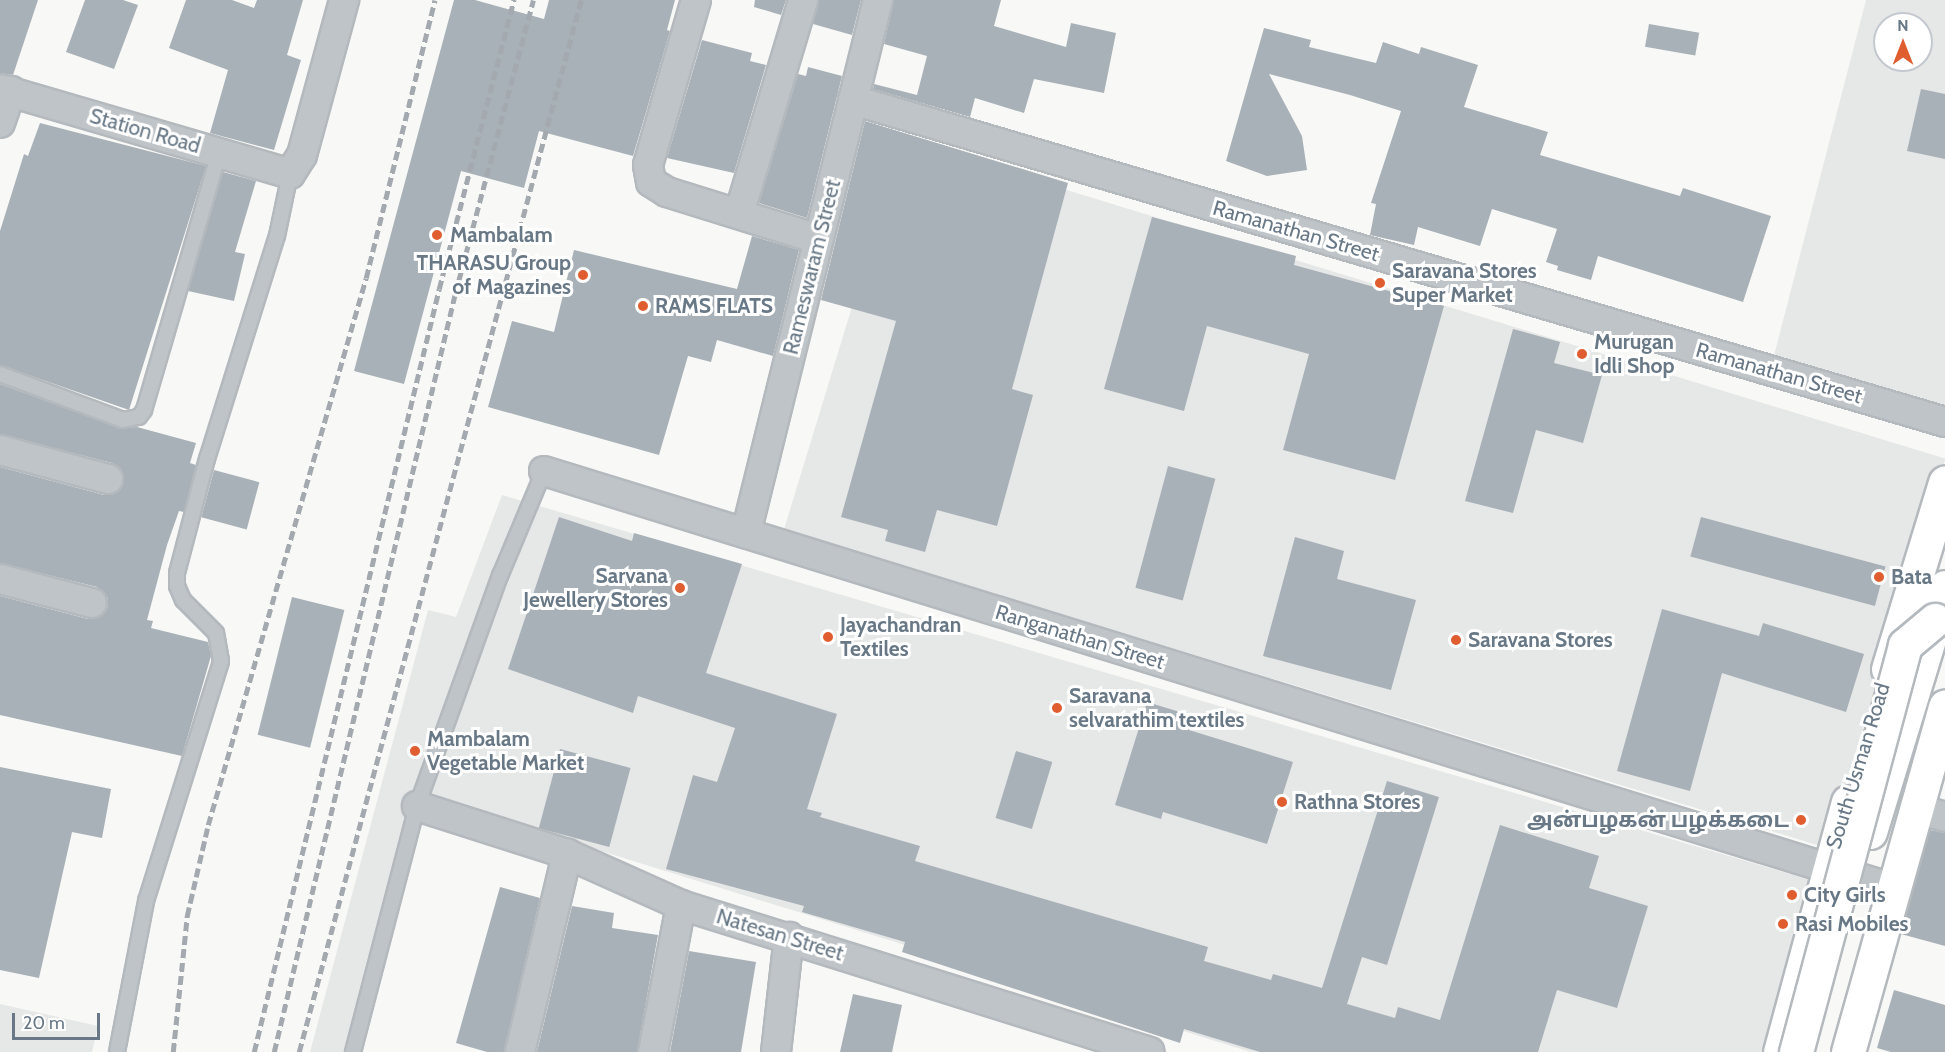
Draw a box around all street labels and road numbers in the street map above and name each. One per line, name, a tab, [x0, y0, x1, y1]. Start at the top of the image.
street label: Station Road	[87, 103, 203, 159]
street label: Rameswaram Street	[778, 177, 846, 357]
street label: Ramanathan Street	[1210, 195, 1382, 267]
street label: Ramanathan Street	[1693, 337, 1865, 409]
street label: Ranganathan Street	[992, 599, 1168, 675]
street label: South Usman Road	[1821, 680, 1895, 852]
street label: Natesan Street	[713, 904, 847, 966]

